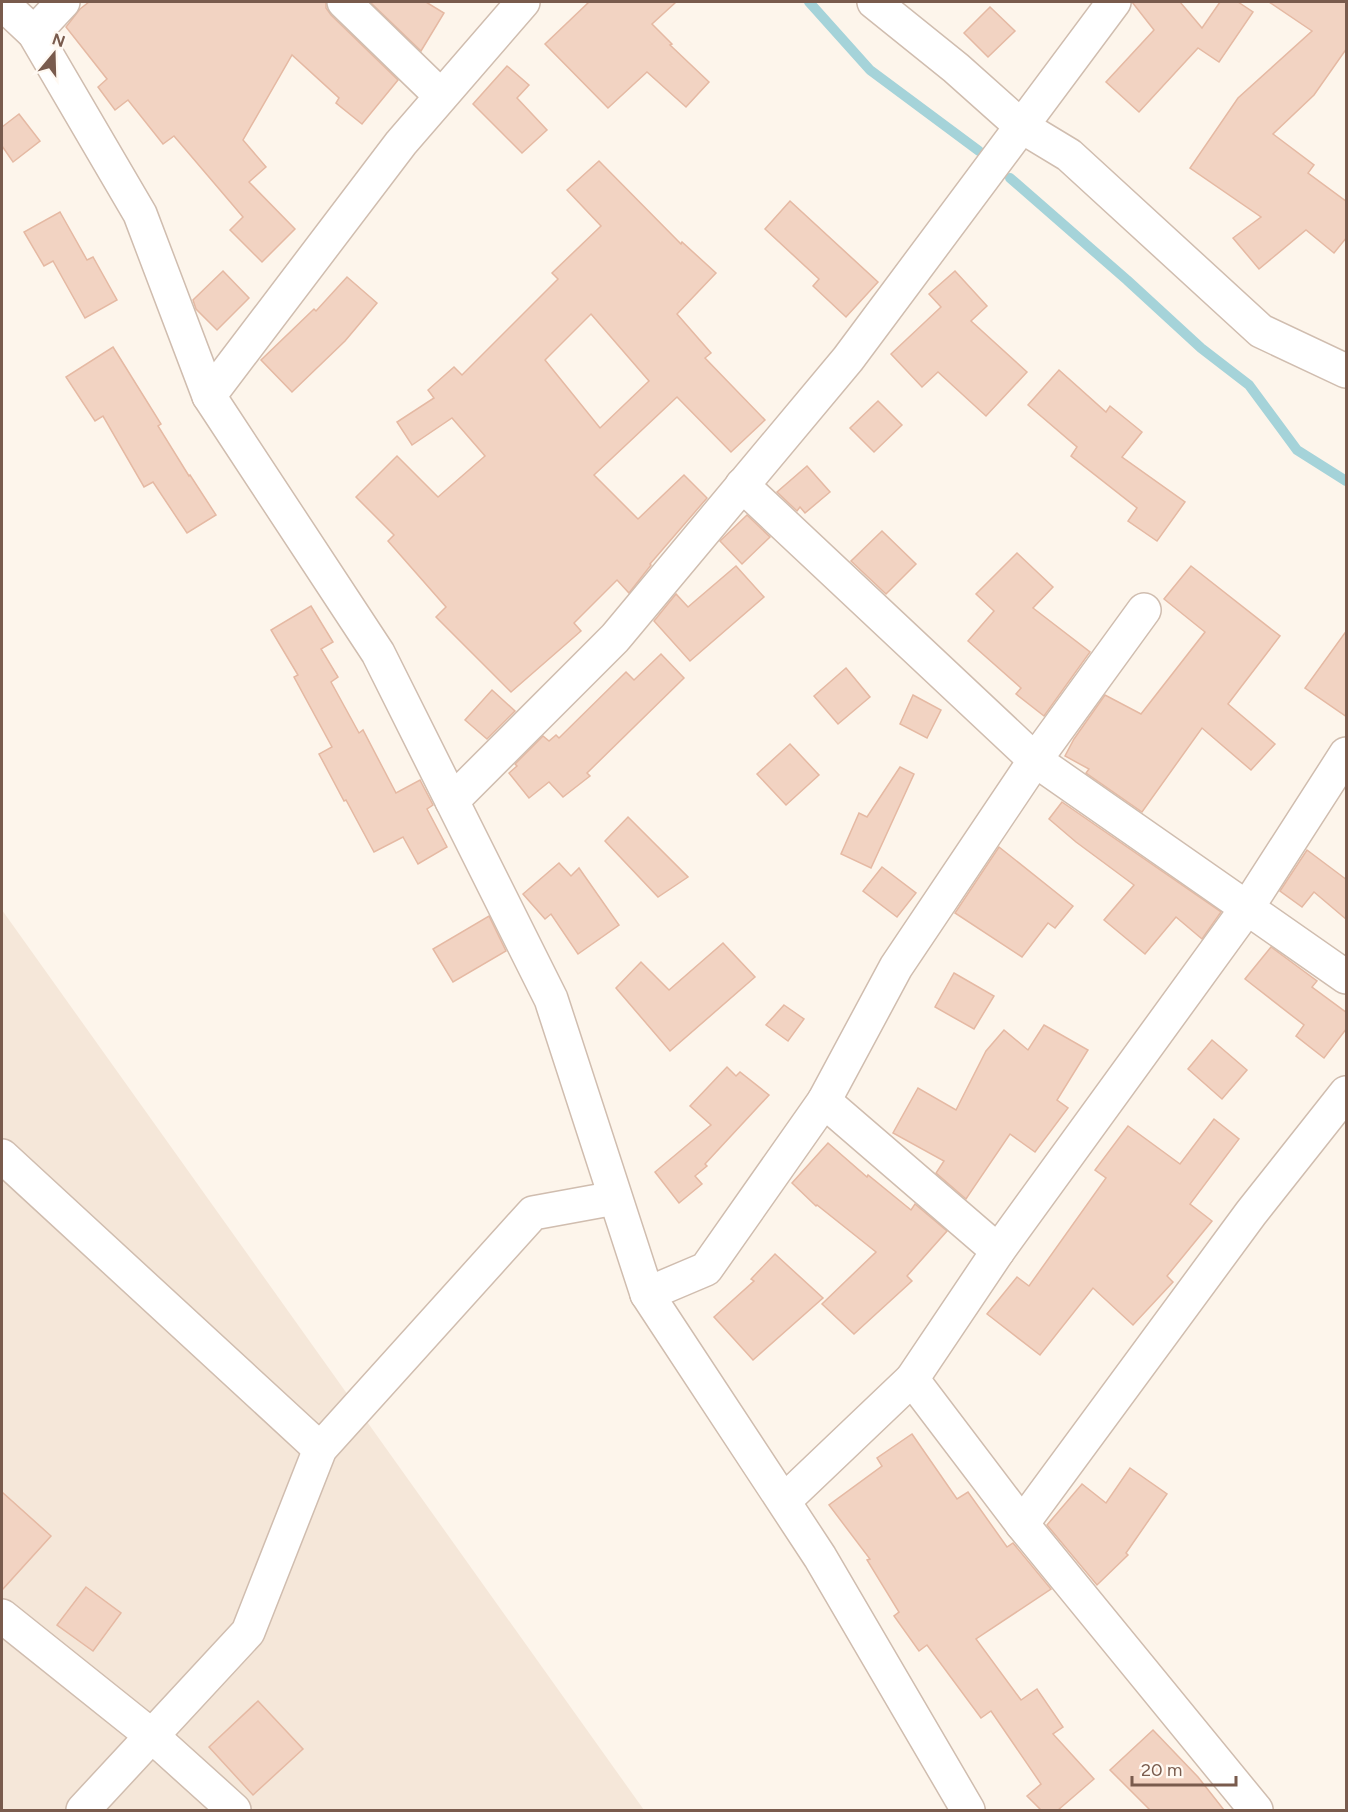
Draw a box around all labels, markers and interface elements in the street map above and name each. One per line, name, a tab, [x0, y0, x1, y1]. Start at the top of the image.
north arrow	[24, 24, 84, 84]
text: N	[50, 29, 68, 51]
scale bar	[1132, 1749, 1236, 1787]
text: 20 m	[1141, 1759, 1182, 1781]

